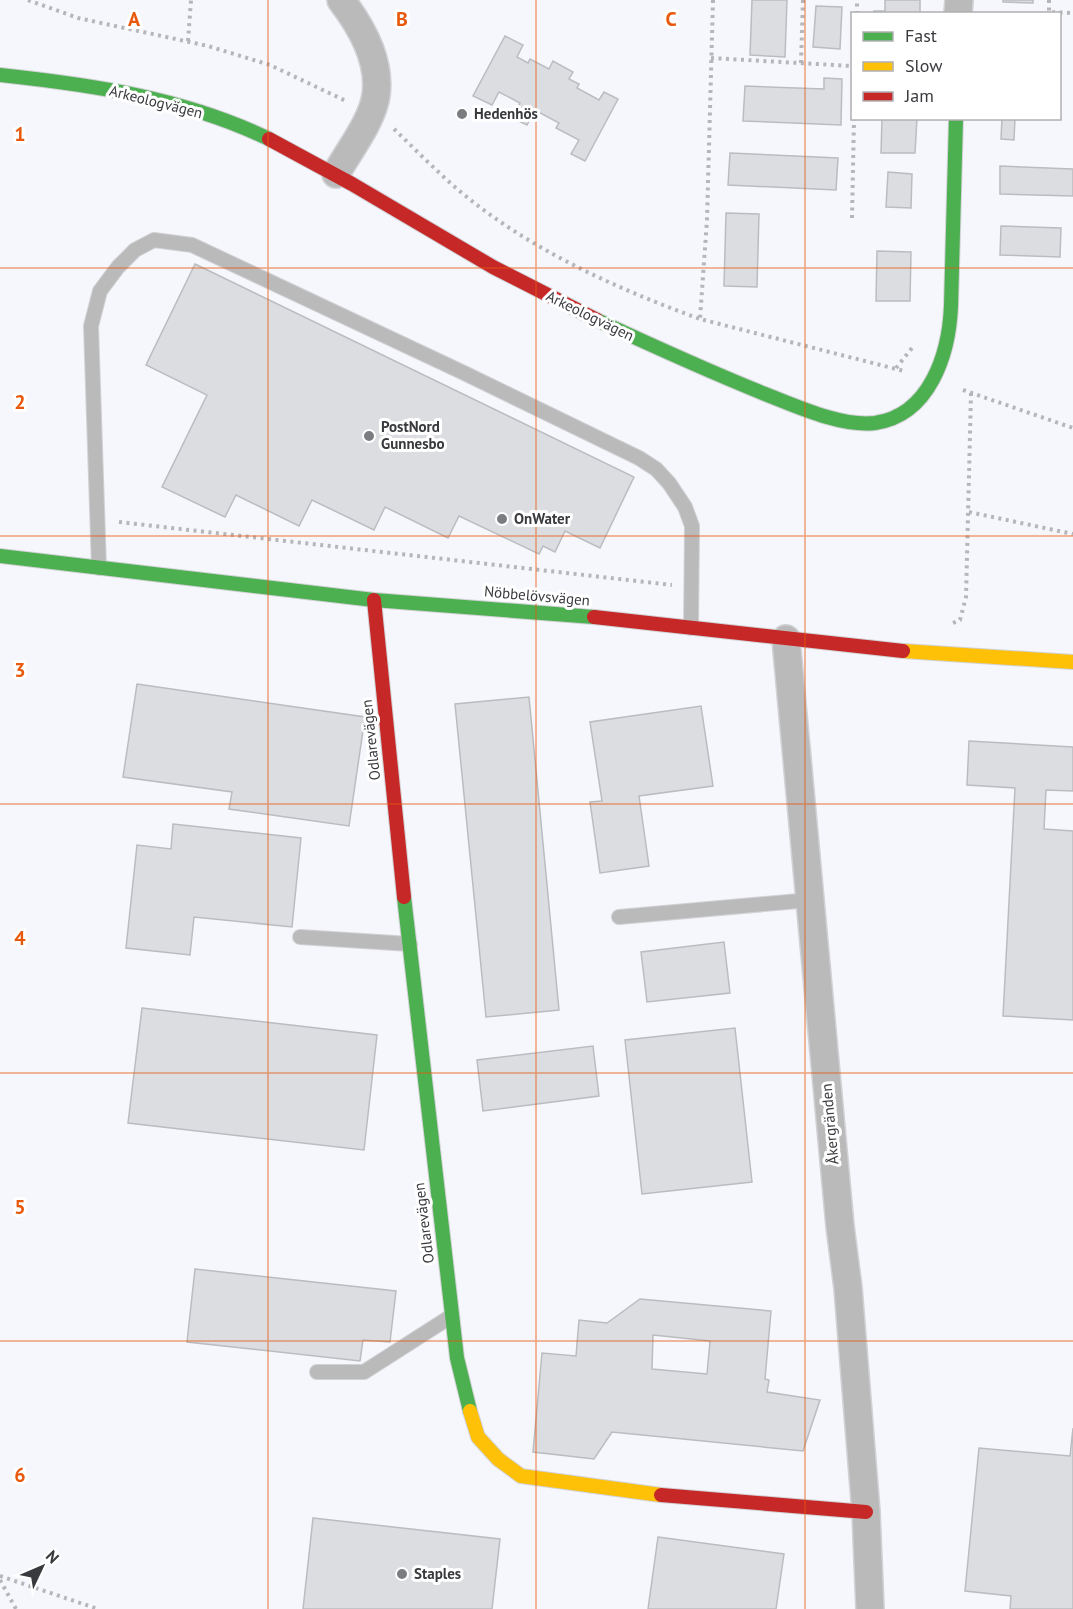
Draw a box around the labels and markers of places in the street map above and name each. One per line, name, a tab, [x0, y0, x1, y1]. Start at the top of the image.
place label: Hedenhös	[474, 104, 538, 123]
marker: Hedenhös	[455, 107, 469, 121]
place label: PostNord Gunnesbo	[381, 417, 445, 453]
marker: PostNord Gunnesbo	[362, 429, 376, 443]
place label: OnWater	[514, 509, 571, 528]
marker: OnWater	[495, 512, 509, 526]
place label: Staples	[414, 1564, 461, 1583]
marker: Staples	[395, 1567, 409, 1581]

